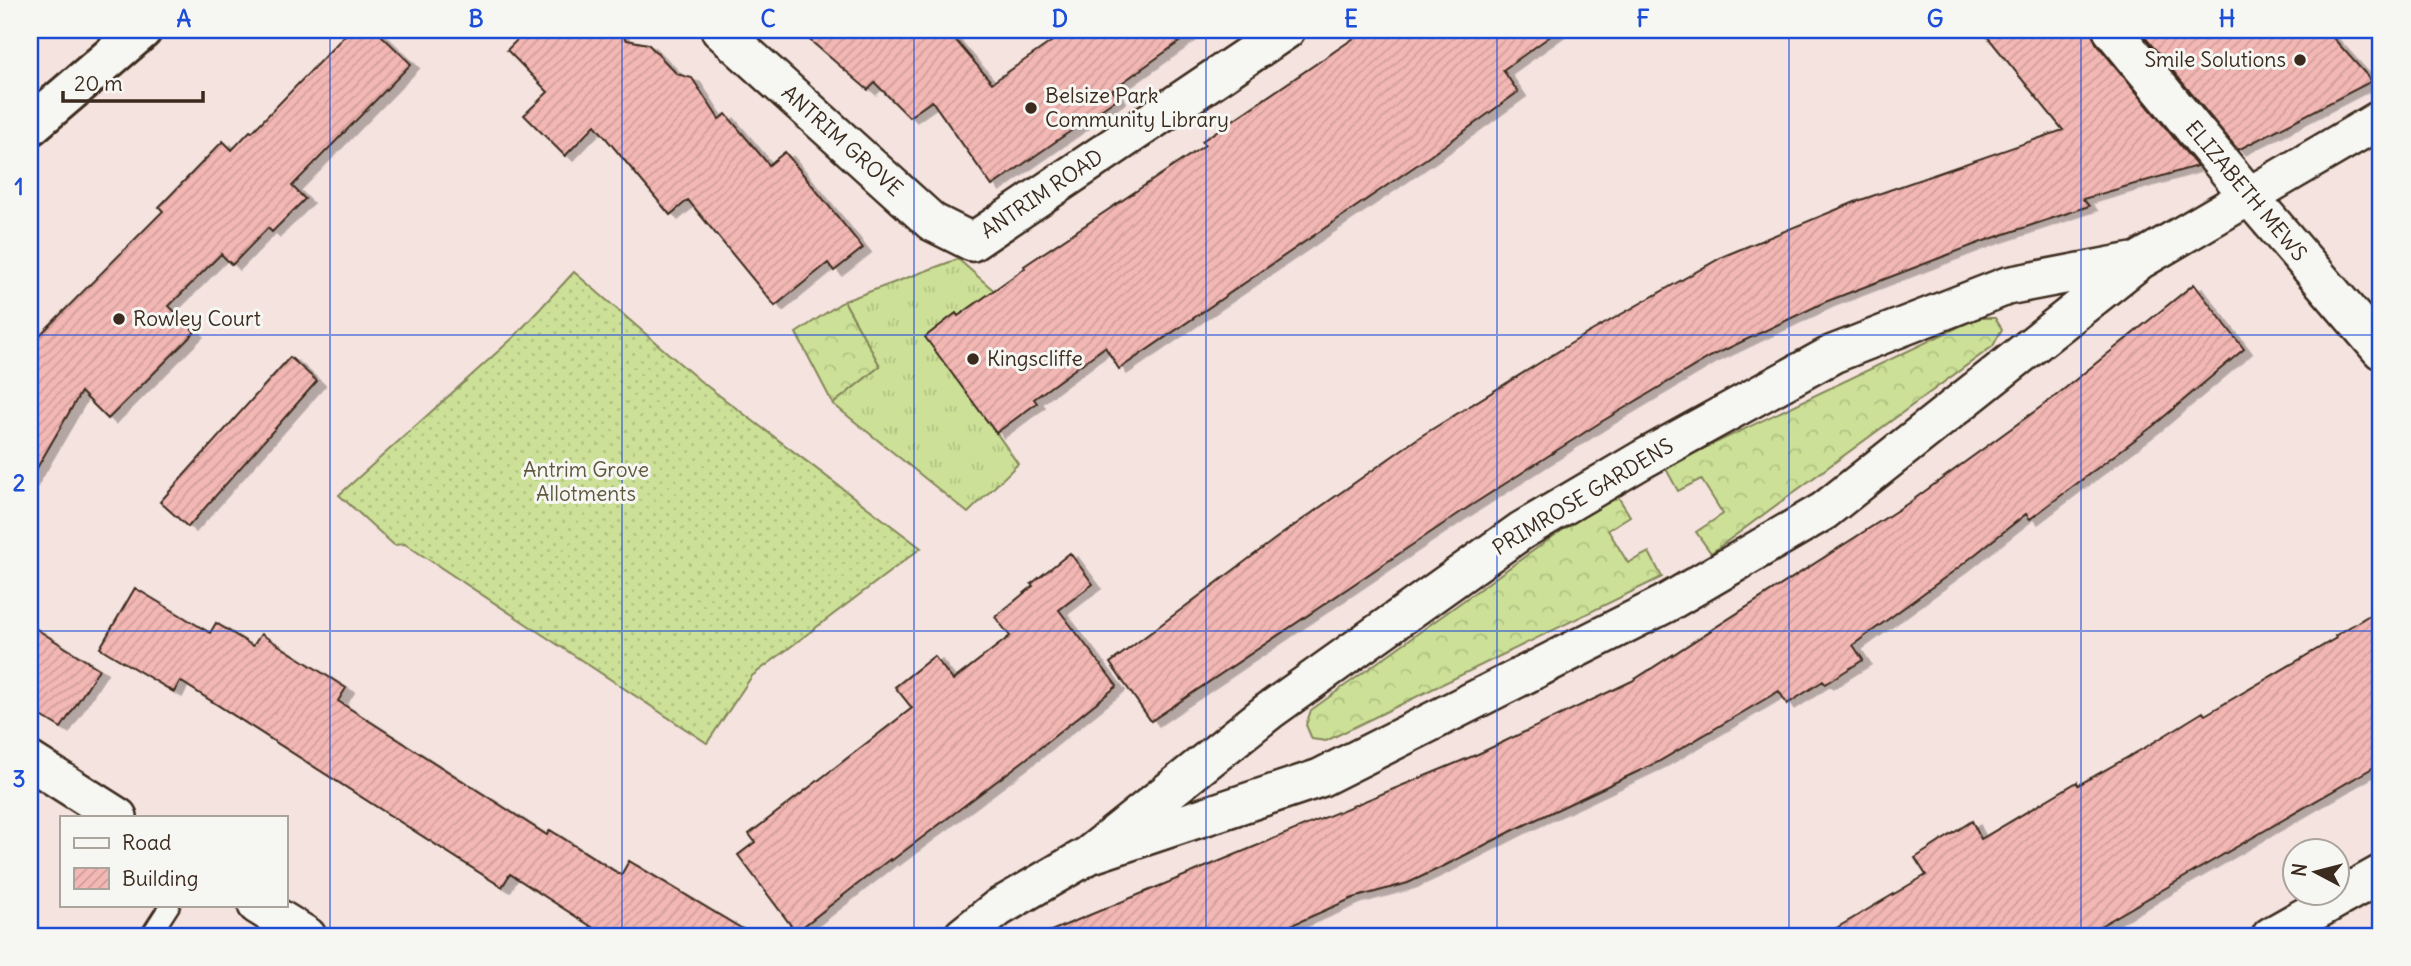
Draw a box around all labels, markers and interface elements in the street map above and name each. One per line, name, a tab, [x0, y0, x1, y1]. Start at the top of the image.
text: A	[177, 4, 192, 33]
text: B	[468, 4, 484, 33]
text: C	[760, 4, 776, 33]
text: D	[1052, 4, 1068, 33]
text: E	[1344, 4, 1358, 33]
text: F	[1636, 4, 1650, 33]
text: G	[1927, 4, 1943, 33]
text: H	[2219, 4, 2235, 33]
place label: Smile Solutions	[2144, 46, 2286, 73]
marker: Smile Solutions	[2292, 52, 2308, 68]
scale bar	[63, 60, 203, 104]
text: 20 m	[74, 70, 123, 97]
street label: ANTRIM GROVE	[776, 79, 908, 202]
place label: Belsize Park Community Library	[1045, 82, 1229, 133]
marker: Belsize Park Community Library	[1023, 100, 1039, 116]
street label: ELIZABETH MEWS	[2180, 115, 2313, 267]
street label: ANTRIM ROAD	[976, 143, 1108, 244]
text: 1	[14, 172, 24, 201]
place label: Rowley Court	[133, 305, 261, 332]
marker: Rowley Court	[111, 311, 127, 327]
place label: Kingscliffe	[987, 345, 1083, 372]
marker: Kingscliffe	[965, 351, 981, 367]
street label: PRIMROSE GARDENS	[1487, 432, 1678, 561]
park label: Antrim Grove Allotments	[523, 456, 649, 507]
text: 2	[13, 468, 26, 497]
text: 3	[12, 764, 26, 793]
legend	[60, 816, 287, 906]
text: Road	[122, 829, 171, 856]
north arrow	[2282, 836, 2352, 906]
text: N	[2286, 862, 2312, 878]
text: Building	[122, 865, 198, 892]

